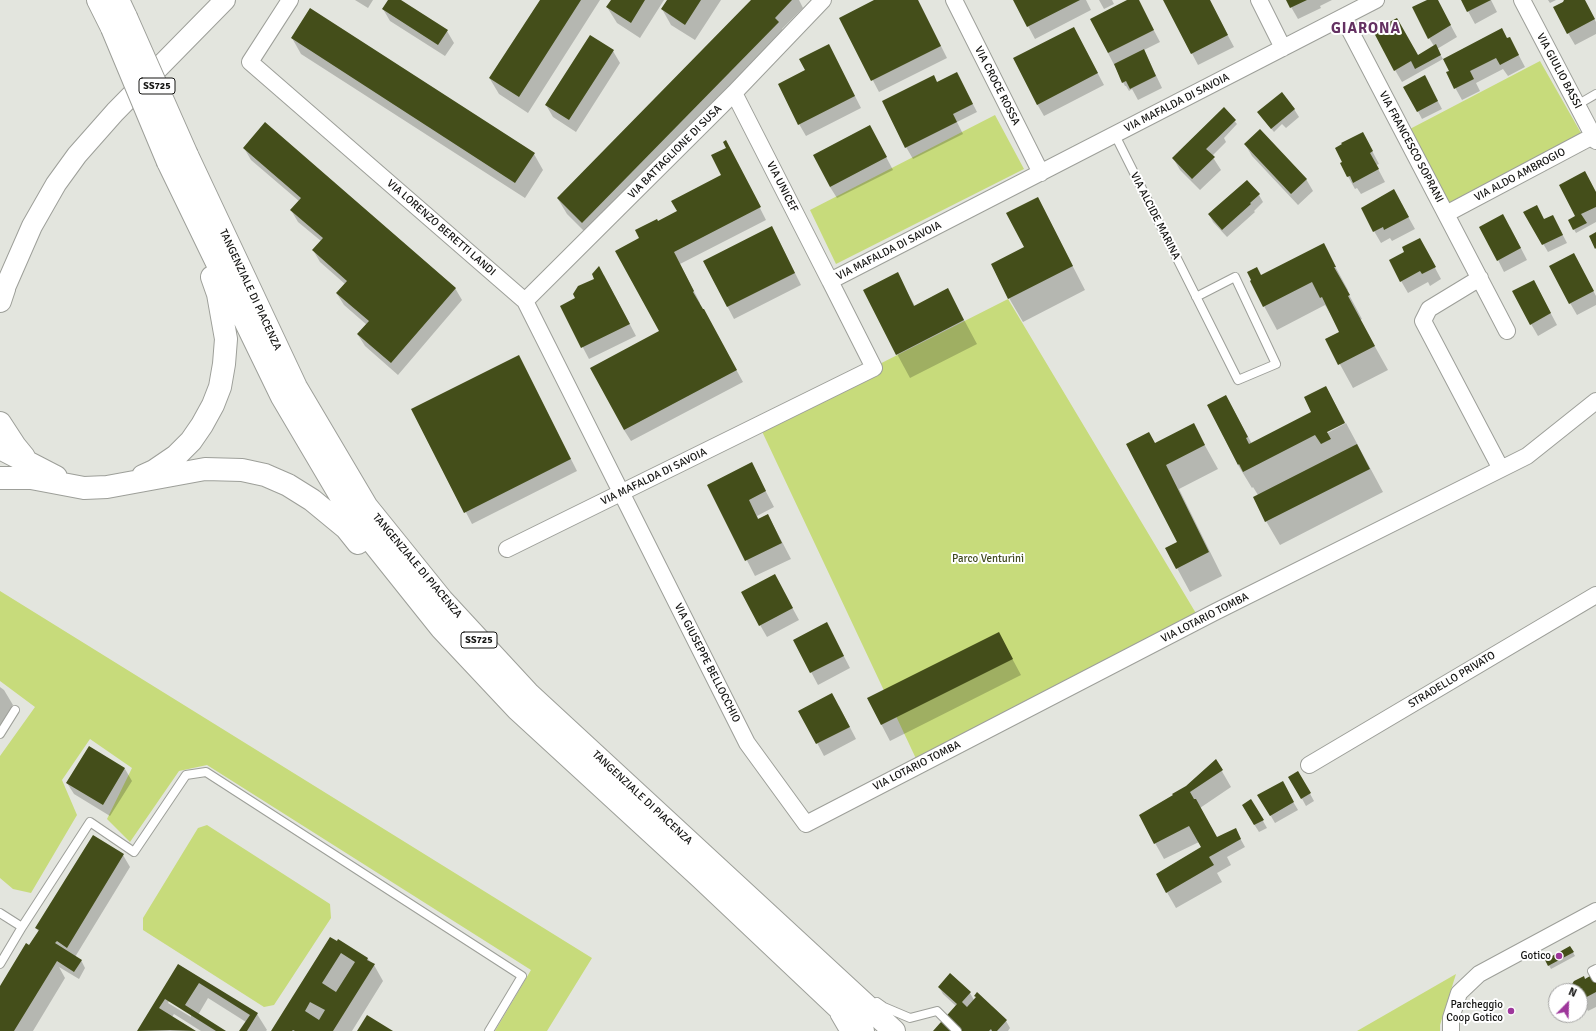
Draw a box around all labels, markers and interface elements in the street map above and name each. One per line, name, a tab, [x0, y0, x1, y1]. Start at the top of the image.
district label: GIARONA	[1331, 20, 1401, 38]
street label: VIA GIULIO BASSI	[1534, 31, 1584, 111]
street label: VIA CROCE ROSSA	[971, 44, 1023, 128]
street label: VIA MAFALDA DI SAVOIA	[1122, 71, 1232, 135]
road number: SS725	[139, 78, 175, 94]
street label: VIA FRANCESCO SOPRANI	[1376, 89, 1446, 205]
street label: VIA BATTAGLIONE DI SUSA	[625, 102, 725, 202]
street label: VIA ALDO AMBROGIO	[1472, 145, 1568, 205]
street label: VIA UNICEF	[764, 159, 800, 215]
street label: VIA ALCIDE MARINA	[1127, 170, 1183, 262]
street label: VIA LORENZO BERETTI LANDI	[384, 177, 498, 279]
street label: VIA MAFALDA DI SAVOIA	[834, 219, 944, 283]
street label: TANGENZIALE DI PIACENZA	[216, 227, 284, 353]
street label: VIA MAFALDA DI SAVOIA	[599, 446, 709, 508]
street label: TANGENZIALE DI PIACENZA	[369, 511, 465, 621]
park label: Parco Venturini	[952, 552, 1024, 566]
street label: VIA LOTARIO TOMBA	[1159, 590, 1251, 646]
street label: VIA GIUSEPPE BELLOCCHIO	[671, 601, 743, 725]
road number: SS725	[461, 632, 497, 648]
street label: STRADELLO PRIVATO	[1406, 649, 1498, 711]
street label: VIA LOTARIO TOMBA	[871, 738, 963, 794]
street label: TANGENZIALE DI PIACENZA	[589, 748, 695, 848]
place label: Gotico	[1521, 949, 1551, 963]
marker: Gotico	[1554, 951, 1564, 961]
north arrow	[1548, 983, 1588, 1023]
text: N	[1566, 985, 1579, 1000]
place label: Parcheggio Coop Gotico	[1446, 998, 1503, 1024]
marker: Parcheggio Coop Gotico	[1506, 1006, 1516, 1016]

